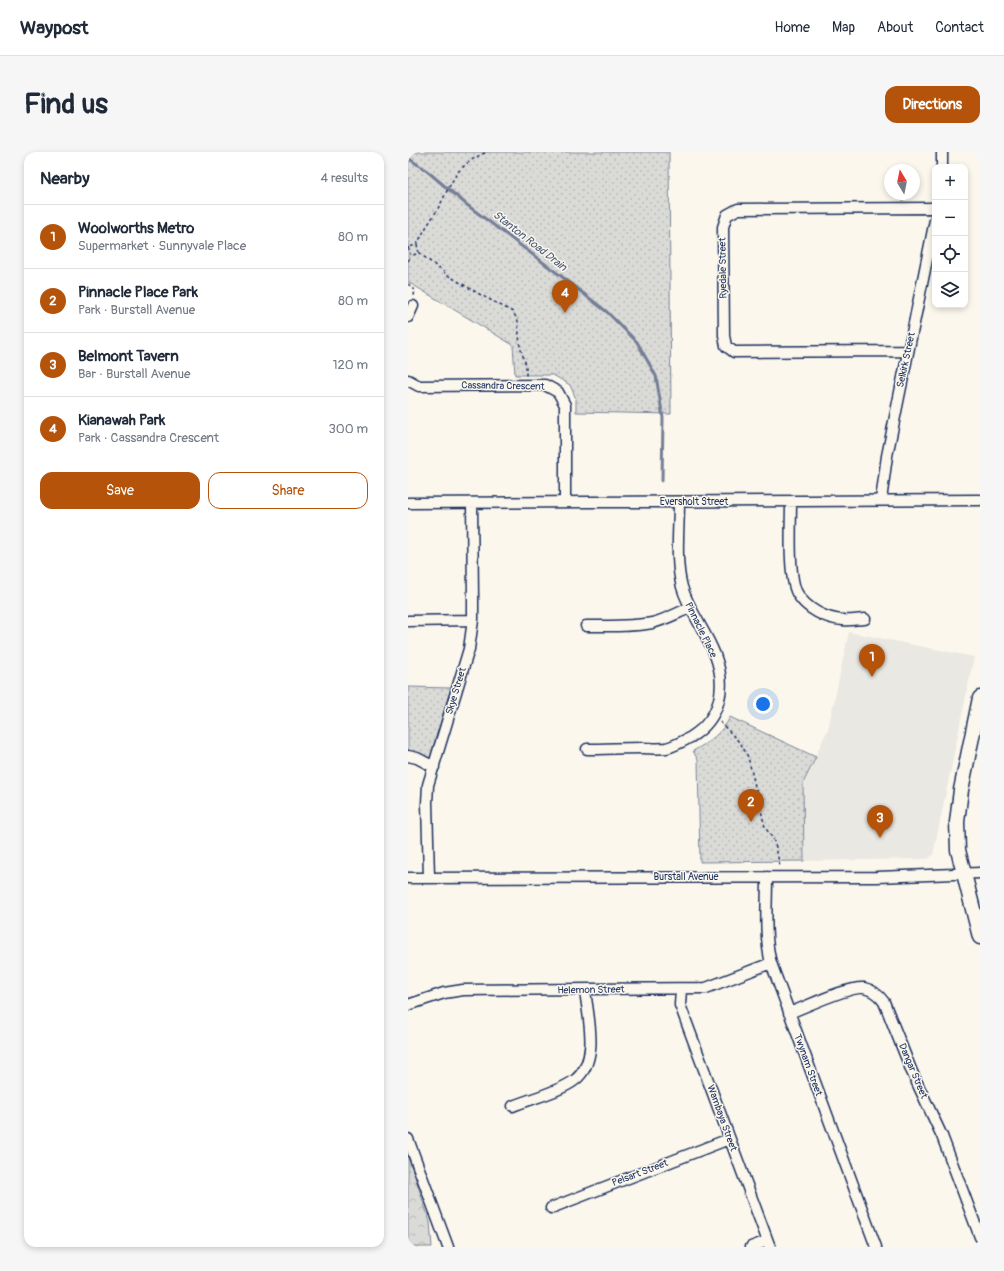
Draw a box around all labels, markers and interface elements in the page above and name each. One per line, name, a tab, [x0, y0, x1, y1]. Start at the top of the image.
text: Waypost	[20, 16, 89, 40]
text: Home	[775, 19, 810, 36]
text: Map	[832, 19, 855, 36]
text: About	[877, 19, 913, 36]
text: Contact	[935, 19, 984, 36]
button: Directions	[885, 86, 980, 123]
text: Find us	[24, 87, 108, 122]
north arrow	[884, 164, 920, 200]
map controls	[932, 164, 968, 308]
button: +	[932, 164, 968, 200]
text: Nearby	[40, 168, 89, 189]
text: 4 results	[321, 170, 368, 186]
button: −	[932, 200, 968, 236]
water label: Stanton Road Drain	[491, 208, 570, 274]
text: Woolworths Metro	[78, 219, 194, 238]
text: 1	[50, 229, 56, 245]
text: 80 m	[338, 229, 368, 245]
street label: Ryedale Street	[716, 236, 730, 299]
button: locate	[932, 236, 968, 272]
text: Supermarket · Sunnyvale Place	[78, 238, 246, 254]
button: layers	[932, 272, 968, 308]
pin: 4	[552, 280, 578, 313]
text: Pinnacle Place Park	[78, 283, 198, 302]
text: 2	[49, 293, 57, 309]
text: 80 m	[338, 293, 368, 309]
text: Park · Burstall Avenue	[78, 302, 195, 318]
street label: Selkirk Street	[894, 330, 918, 389]
text: Belmont Tavern	[78, 347, 179, 366]
text: 3	[49, 357, 57, 373]
text: 120 m	[332, 357, 368, 373]
text: Bar · Burstall Avenue	[78, 366, 191, 382]
street label: Cassandra Crescent	[461, 379, 546, 393]
text: Kianawah Park	[78, 411, 165, 430]
text: 4	[49, 421, 57, 437]
text: 300 m	[329, 421, 368, 437]
text: Park · Cassandra Crescent	[78, 430, 219, 446]
button: Save	[40, 472, 200, 509]
button: Share	[208, 472, 368, 509]
street label: Eversholt Street	[660, 496, 729, 508]
street label: Pinnacle Place	[682, 600, 720, 660]
pin: 1	[859, 644, 885, 677]
street label: Skye Street	[443, 665, 469, 716]
your location	[753, 694, 773, 714]
pin: 2	[738, 789, 764, 822]
pin: 3	[867, 805, 893, 838]
street label: Burstall Avenue	[653, 871, 719, 883]
street label: Helemon Street	[557, 983, 626, 997]
street label: Twynam Street	[791, 1033, 825, 1098]
street label: Dangar Street	[896, 1042, 930, 1101]
street label: Wambaya Street	[704, 1083, 740, 1154]
street label: Pelsart Street	[610, 1157, 671, 1189]

